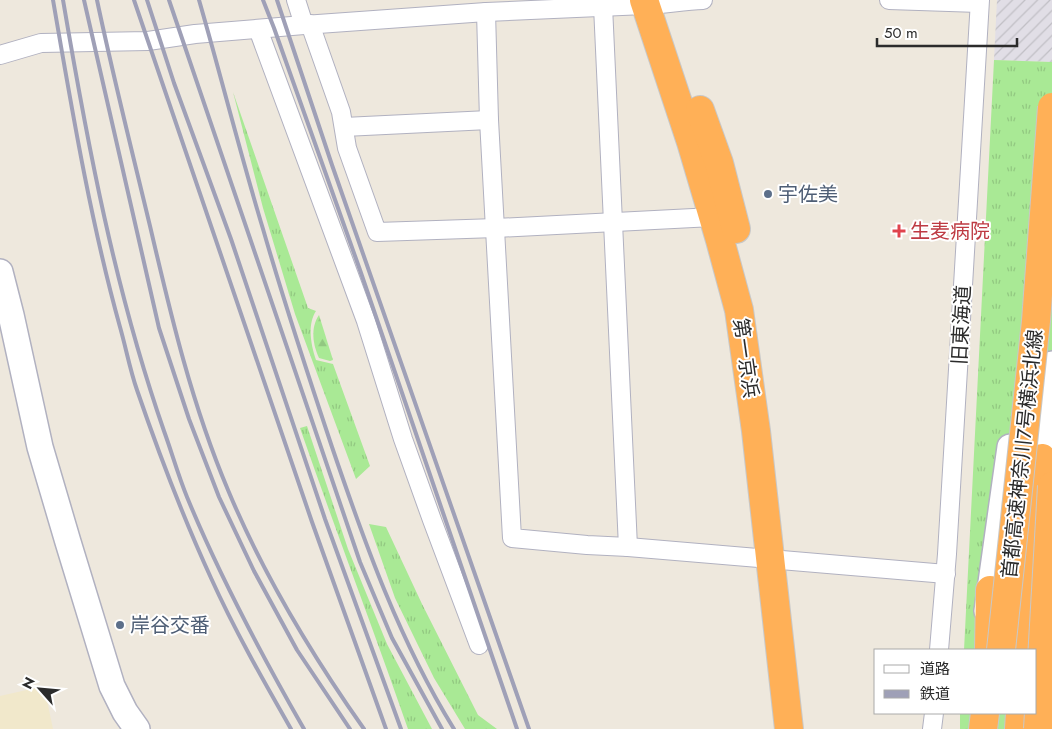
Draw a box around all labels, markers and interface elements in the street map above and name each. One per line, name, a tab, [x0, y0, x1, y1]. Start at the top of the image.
scale bar	[877, 15, 1017, 47]
text: 50 m	[884, 22, 918, 44]
place label: 宇佐美	[778, 180, 838, 209]
marker: 宇佐美	[762, 188, 774, 200]
place label: 生麦病院	[910, 217, 990, 246]
marker: 生麦病院	[892, 224, 906, 238]
street label: 旧東海道	[945, 284, 978, 366]
street label: 第一京浜	[726, 316, 765, 400]
street label: 首都高速神奈川7号横浜北線	[995, 328, 1050, 580]
place label: 岸谷交番	[130, 611, 210, 640]
marker: 岸谷交番	[114, 619, 126, 631]
legend	[874, 649, 1037, 714]
text: 道路	[920, 658, 950, 680]
north arrow	[15, 664, 65, 714]
text: N	[17, 674, 40, 693]
text: 鉄道	[920, 683, 950, 705]

